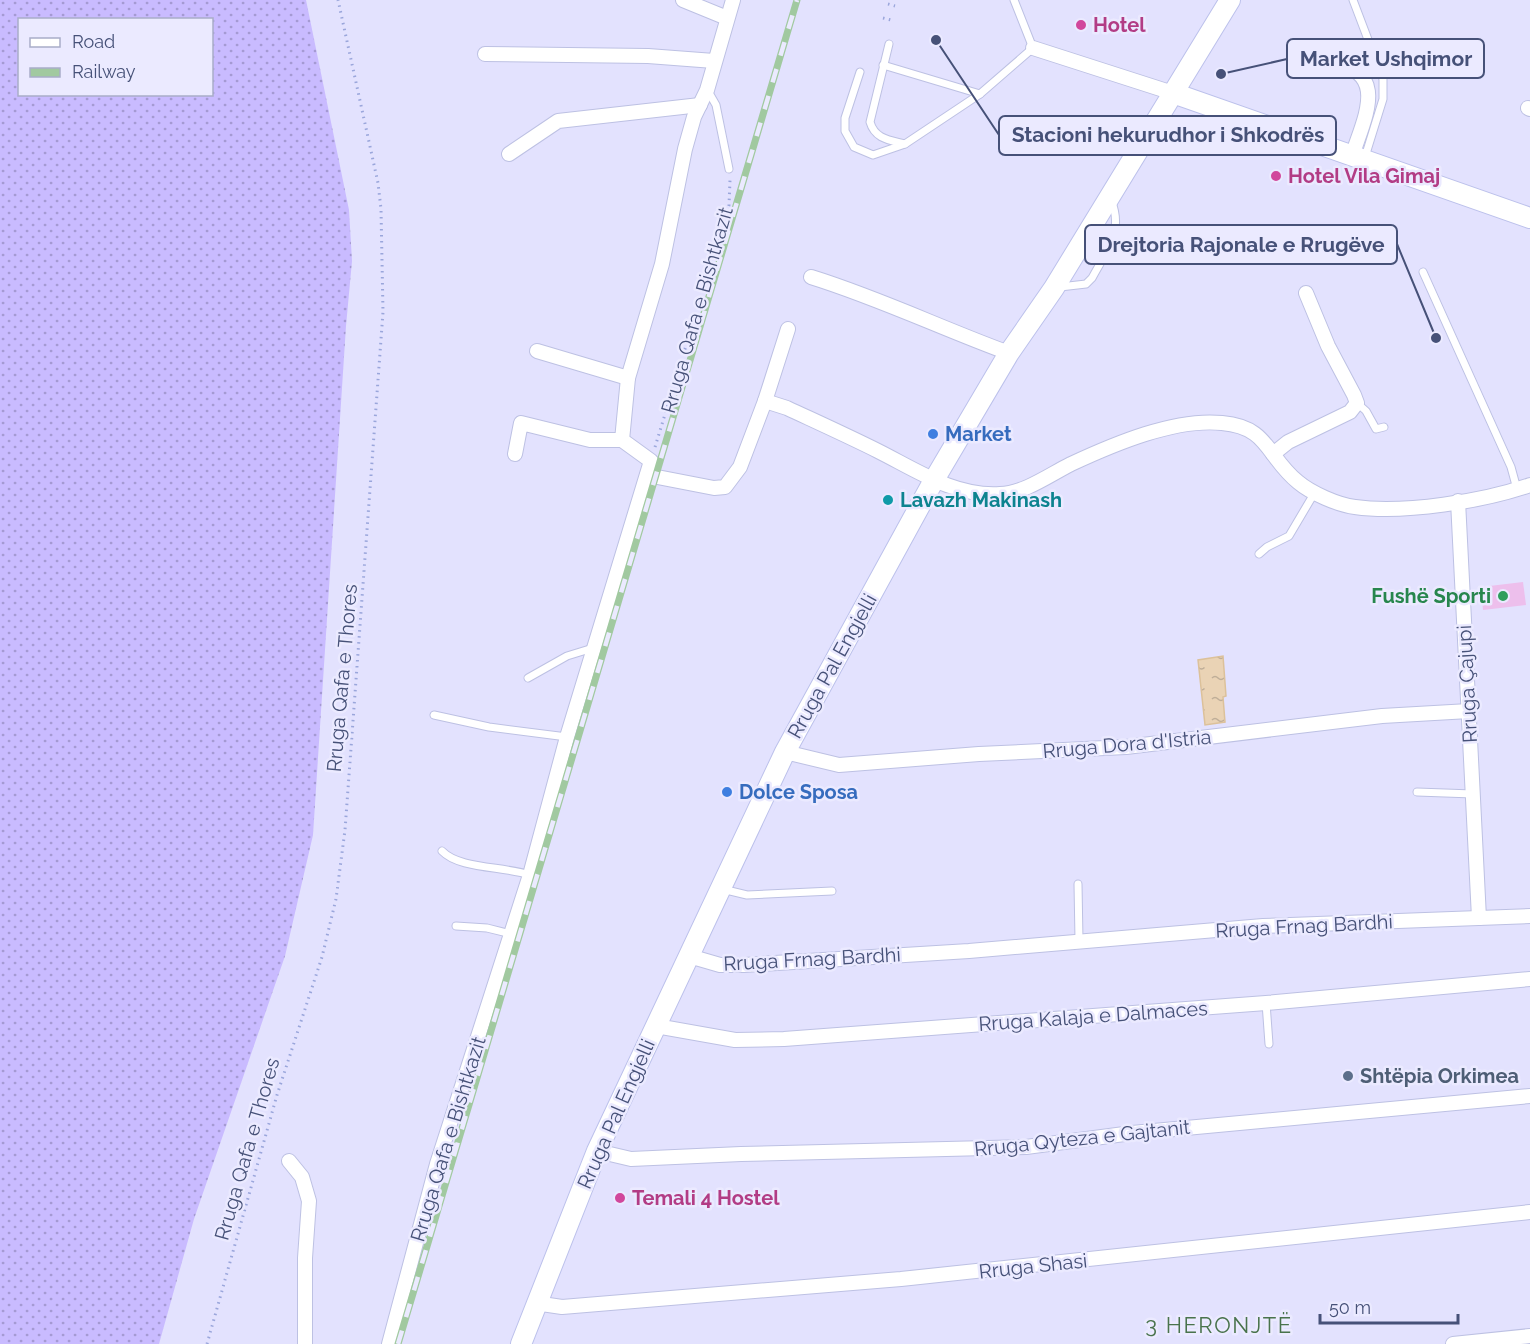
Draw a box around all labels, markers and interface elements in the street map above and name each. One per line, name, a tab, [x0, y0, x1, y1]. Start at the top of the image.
place label: Hotel	[1093, 13, 1146, 37]
legend	[18, 18, 213, 96]
marker: Hotel	[1074, 18, 1088, 32]
text: Road	[72, 31, 115, 52]
callout: Market Ushqimor	[1287, 39, 1484, 78]
text: Market Ushqimor	[1300, 46, 1472, 71]
text: Railway	[72, 61, 136, 82]
callout: Stacioni hekurudhor i Shkodrës	[999, 116, 1336, 155]
text: Stacioni hekurudhor i Shkodrës	[1012, 122, 1324, 147]
place label: Hotel Vila Gimaj	[1288, 164, 1440, 188]
marker: Hotel Vila Gimaj	[1269, 169, 1283, 183]
street label: Rruga Qafa e Bishtkazit	[656, 204, 738, 416]
callout: Drejtoria Rajonale e Rrugëve	[1085, 225, 1397, 264]
text: Drejtoria Rajonale e Rrugëve	[1097, 232, 1385, 257]
place label: Market	[945, 422, 1012, 446]
marker: Market	[926, 427, 940, 441]
place label: Lavazh Makinash	[900, 488, 1062, 512]
marker: Lavazh Makinash	[881, 493, 895, 507]
street label: Rruga Qafa e Thores	[322, 583, 362, 773]
place label: Fushë Sporti	[1371, 584, 1491, 608]
marker: Fushë Sporti	[1496, 589, 1510, 603]
street label: Rruga Pal Engjelli	[782, 590, 882, 742]
street label: Rruga Çajupi	[1452, 624, 1482, 744]
street label: Rruga Dora d'Istria	[1042, 725, 1212, 763]
place label: Dolce Sposa	[739, 780, 858, 804]
marker: Dolce Sposa	[720, 785, 734, 799]
street label: Rruga Frnag Bardhi	[1215, 909, 1393, 943]
street label: Rruga Frnag Bardhi	[723, 942, 901, 976]
street label: Rruga Kalaja e Dalmaces	[978, 996, 1208, 1036]
street label: Rruga Qafa e Bishtkazit	[405, 1033, 491, 1245]
street label: Rruga Pal Engjelli	[572, 1035, 660, 1193]
street label: Rruga Qafa e Thores	[209, 1055, 285, 1243]
place label: Shtëpia Orkimea	[1360, 1064, 1519, 1088]
marker: Shtëpia Orkimea	[1341, 1069, 1355, 1083]
street label: Rruga Qyteza e Gajtanit	[973, 1115, 1191, 1161]
place label: Temali 4 Hostel	[632, 1186, 780, 1210]
marker: Temali 4 Hostel	[613, 1191, 627, 1205]
street label: Rruga Shasi	[978, 1248, 1088, 1284]
scale bar	[1320, 1287, 1458, 1325]
text: 50 m	[1329, 1297, 1371, 1318]
district label: 3 HERONJTË	[1145, 1312, 1293, 1338]

